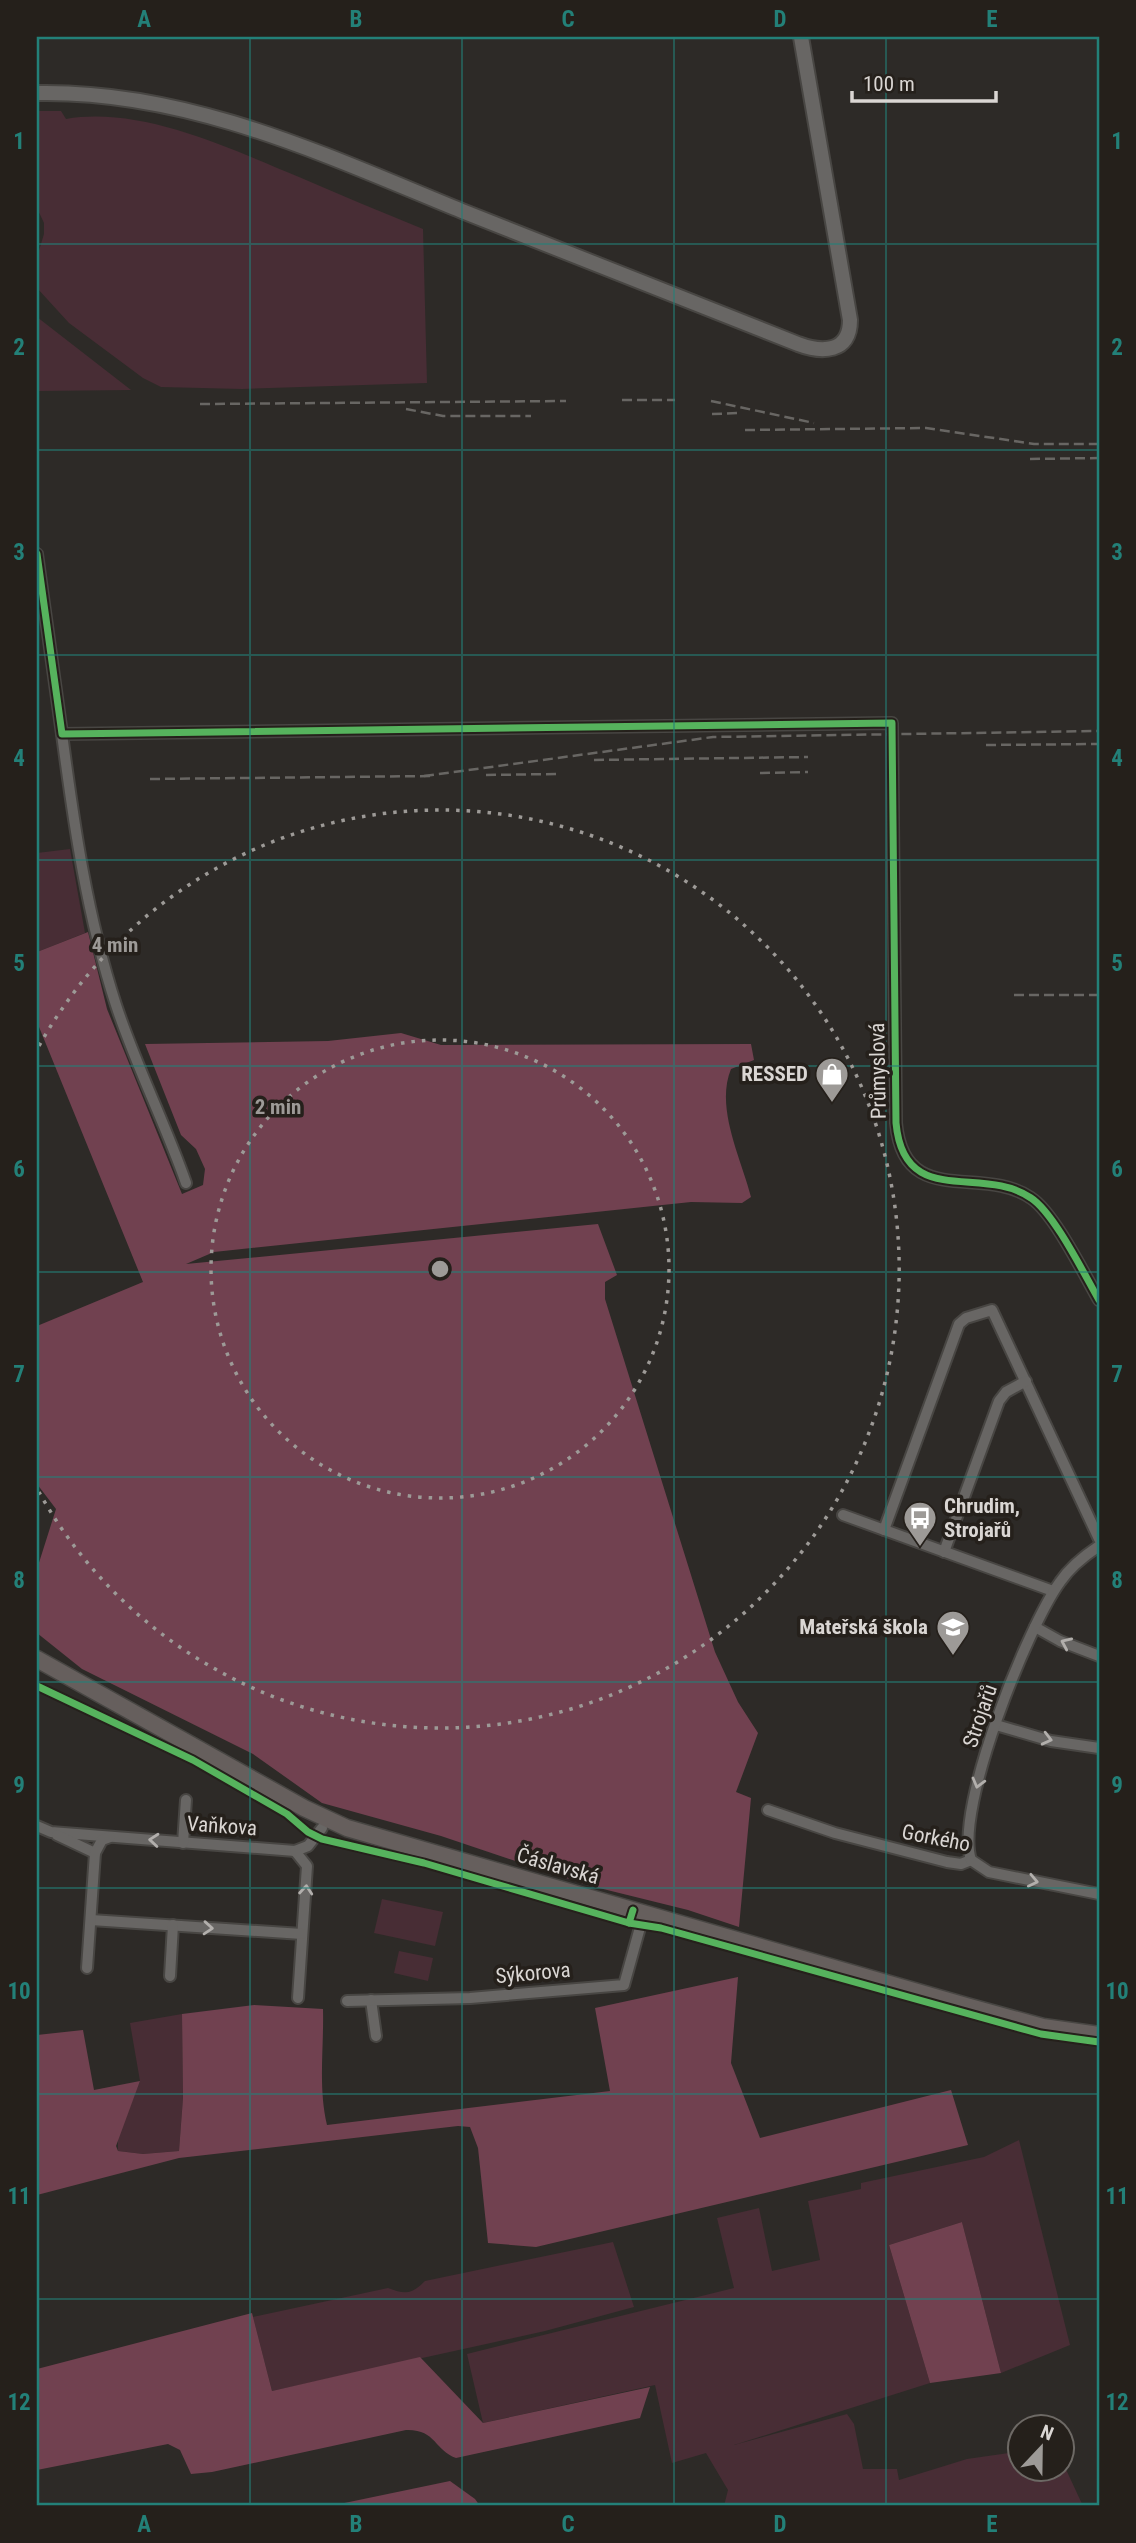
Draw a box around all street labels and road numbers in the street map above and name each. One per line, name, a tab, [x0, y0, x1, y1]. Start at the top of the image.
street label: Průmyslová	[865, 1023, 891, 1119]
street label: Strojařů	[958, 1681, 1002, 1751]
street label: Vaňkova	[186, 1812, 258, 1840]
street label: Gorkého	[900, 1820, 972, 1856]
street label: Čáslavská	[514, 1843, 602, 1889]
street label: Sýkorova	[495, 1958, 571, 1988]

